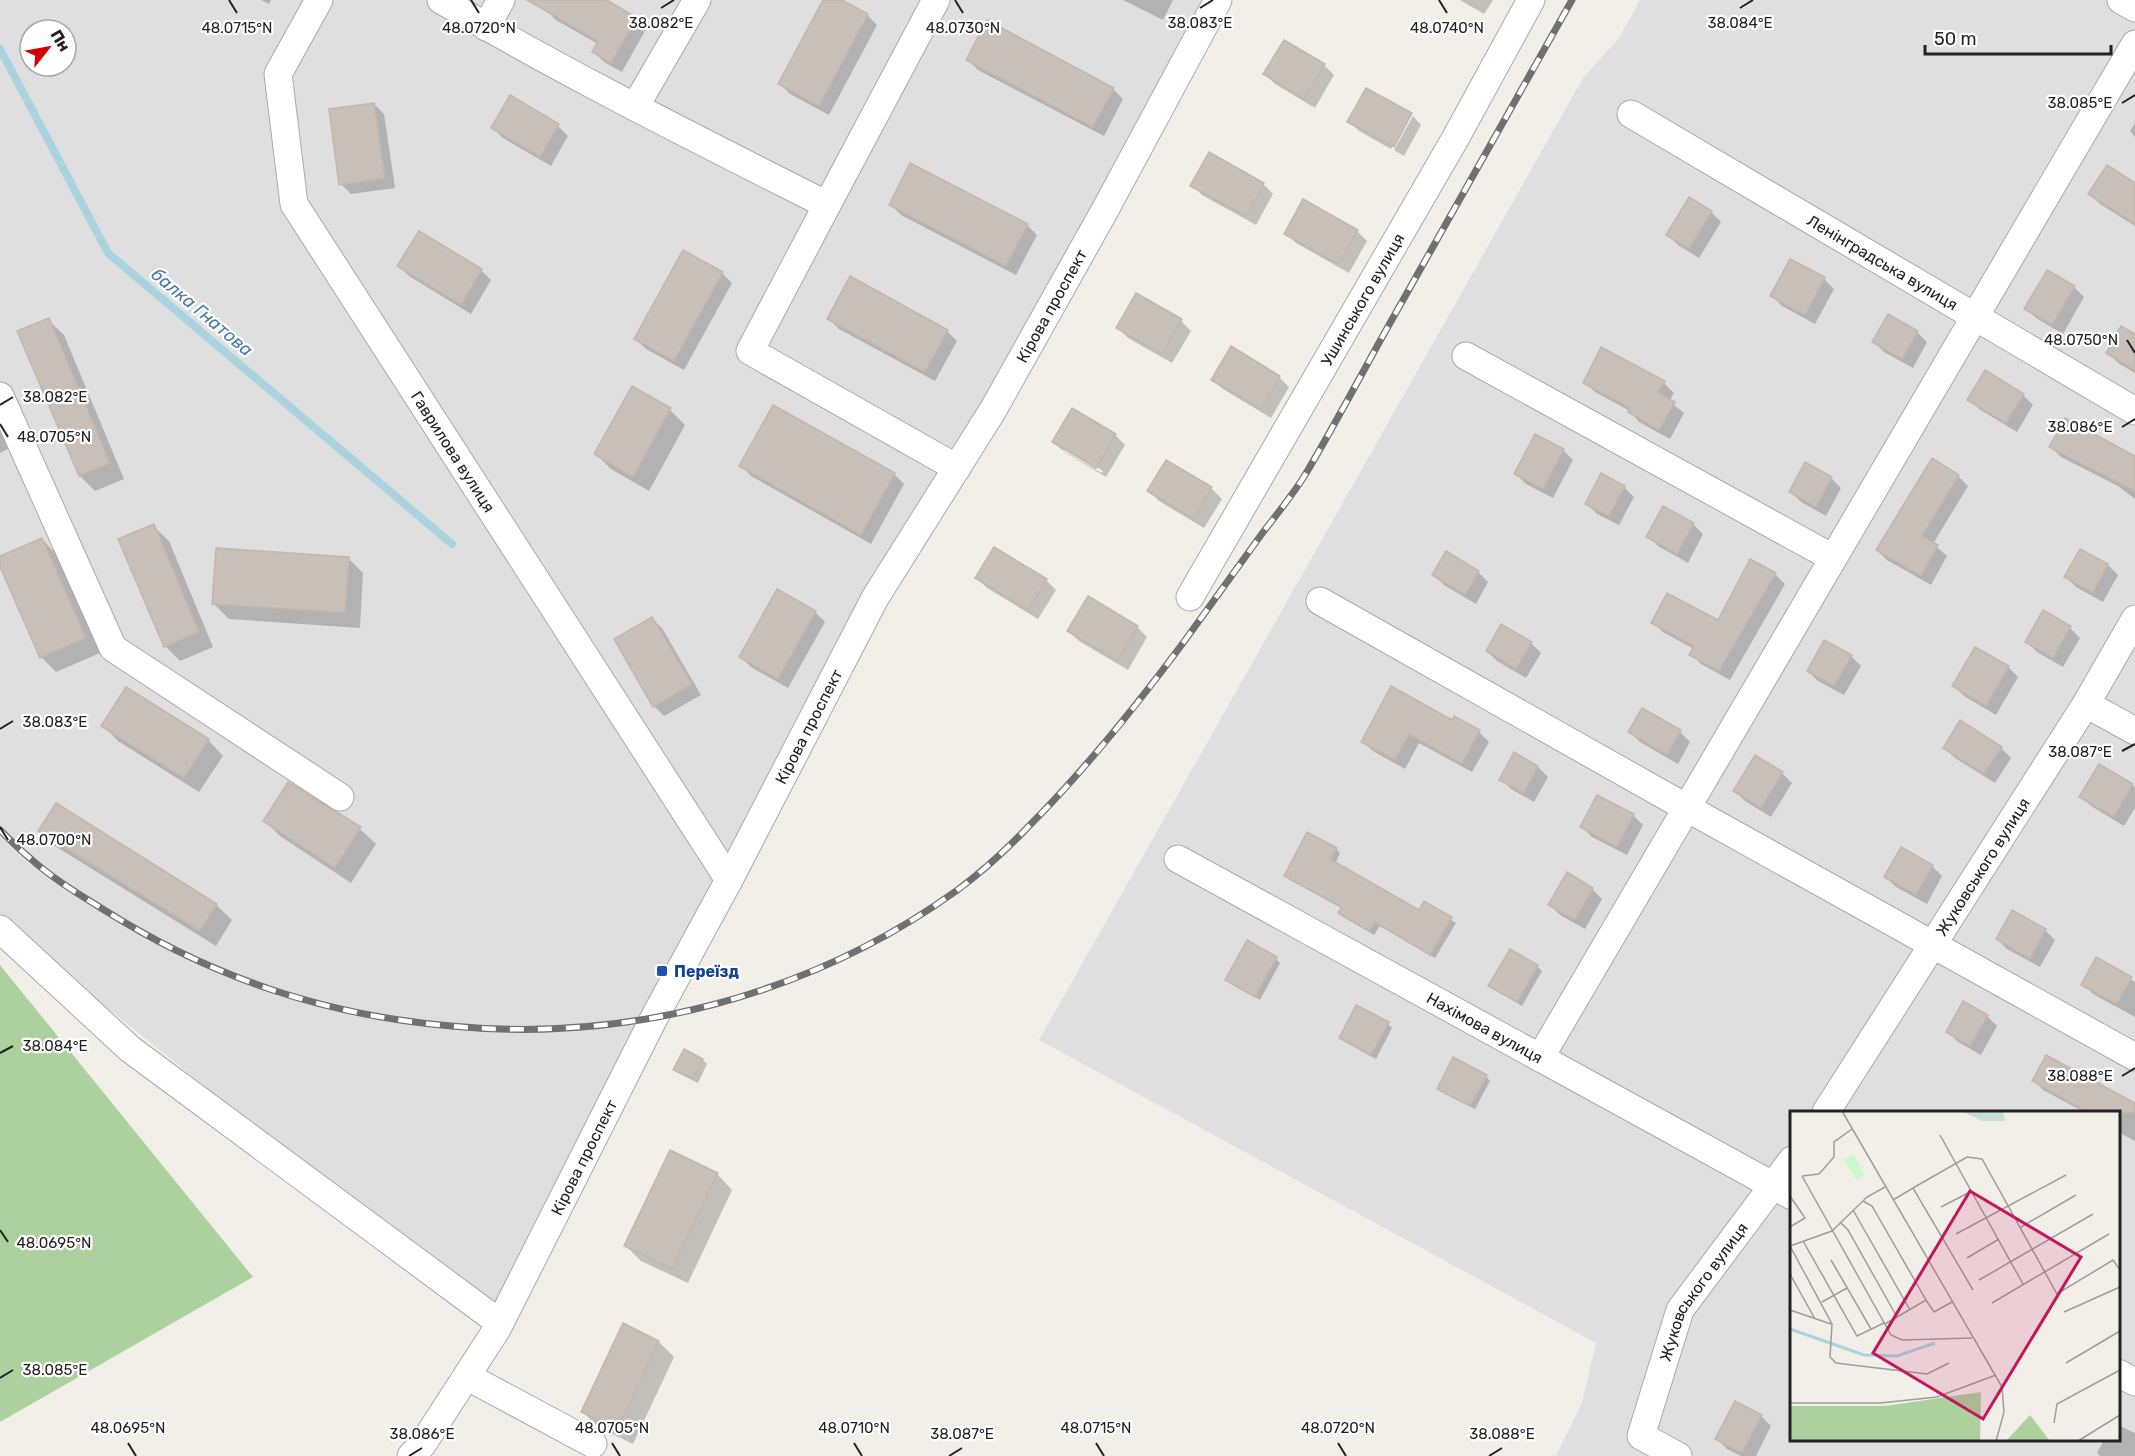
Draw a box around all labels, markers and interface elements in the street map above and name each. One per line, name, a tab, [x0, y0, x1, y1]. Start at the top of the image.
text: 38.082°E	[629, 14, 693, 32]
text: 38.083°E	[1168, 14, 1232, 32]
text: 38.084°E	[1707, 14, 1773, 32]
north arrow	[18, 18, 78, 78]
scale bar	[1925, 18, 2111, 56]
text: 48.0715°N	[201, 19, 273, 37]
text: 48.0720°N	[442, 19, 516, 37]
text: 48.0730°N	[926, 19, 1000, 37]
text: 48.0740°N	[1410, 19, 1484, 37]
text: Пн	[47, 26, 74, 55]
text: 50 m	[1934, 28, 1977, 50]
text: 38.085°E	[2048, 94, 2112, 112]
street label: Ленінградська вулиця	[1804, 211, 1961, 314]
street label: Ушинського вулиця	[1317, 230, 1408, 369]
street label: Кірова проспект	[1012, 246, 1091, 366]
water label: балка Гнатова	[147, 263, 257, 361]
text: 48.0750°N	[2044, 331, 2118, 349]
text: 38.082°E	[23, 388, 87, 406]
street label: Гаврилова вулиця	[407, 388, 499, 516]
text: 38.086°E	[2048, 418, 2112, 436]
text: 48.0705°N	[17, 428, 91, 446]
street label: Кірова проспект	[771, 666, 847, 787]
text: 38.083°E	[23, 713, 87, 731]
text: 38.087°E	[2048, 743, 2112, 761]
street label: Жуковського вулиця	[1932, 794, 2034, 939]
text: 48.0700°N	[17, 831, 91, 849]
place label: Переїзд	[674, 962, 740, 981]
marker: Переїзд	[655, 964, 669, 978]
street label: Нахімова вулиця	[1423, 988, 1546, 1067]
text: 38.084°E	[22, 1037, 88, 1055]
text: 38.088°E	[2047, 1067, 2113, 1085]
street label: Кірова проспект	[547, 1097, 621, 1218]
inset map	[1790, 1111, 2120, 1441]
street label: Жуковського вулиця	[1656, 1219, 1752, 1364]
text: 48.0695°N	[17, 1234, 91, 1252]
text: 38.085°E	[23, 1361, 87, 1379]
text: 48.0695°N	[91, 1419, 165, 1437]
text: 48.0705°N	[575, 1419, 649, 1437]
text: 48.0710°N	[818, 1419, 890, 1437]
text: 48.0715°N	[1060, 1419, 1132, 1437]
text: 48.0720°N	[1301, 1419, 1375, 1437]
text: 38.086°E	[390, 1425, 454, 1443]
text: 38.087°E	[930, 1425, 994, 1443]
text: 38.088°E	[1469, 1425, 1535, 1443]

